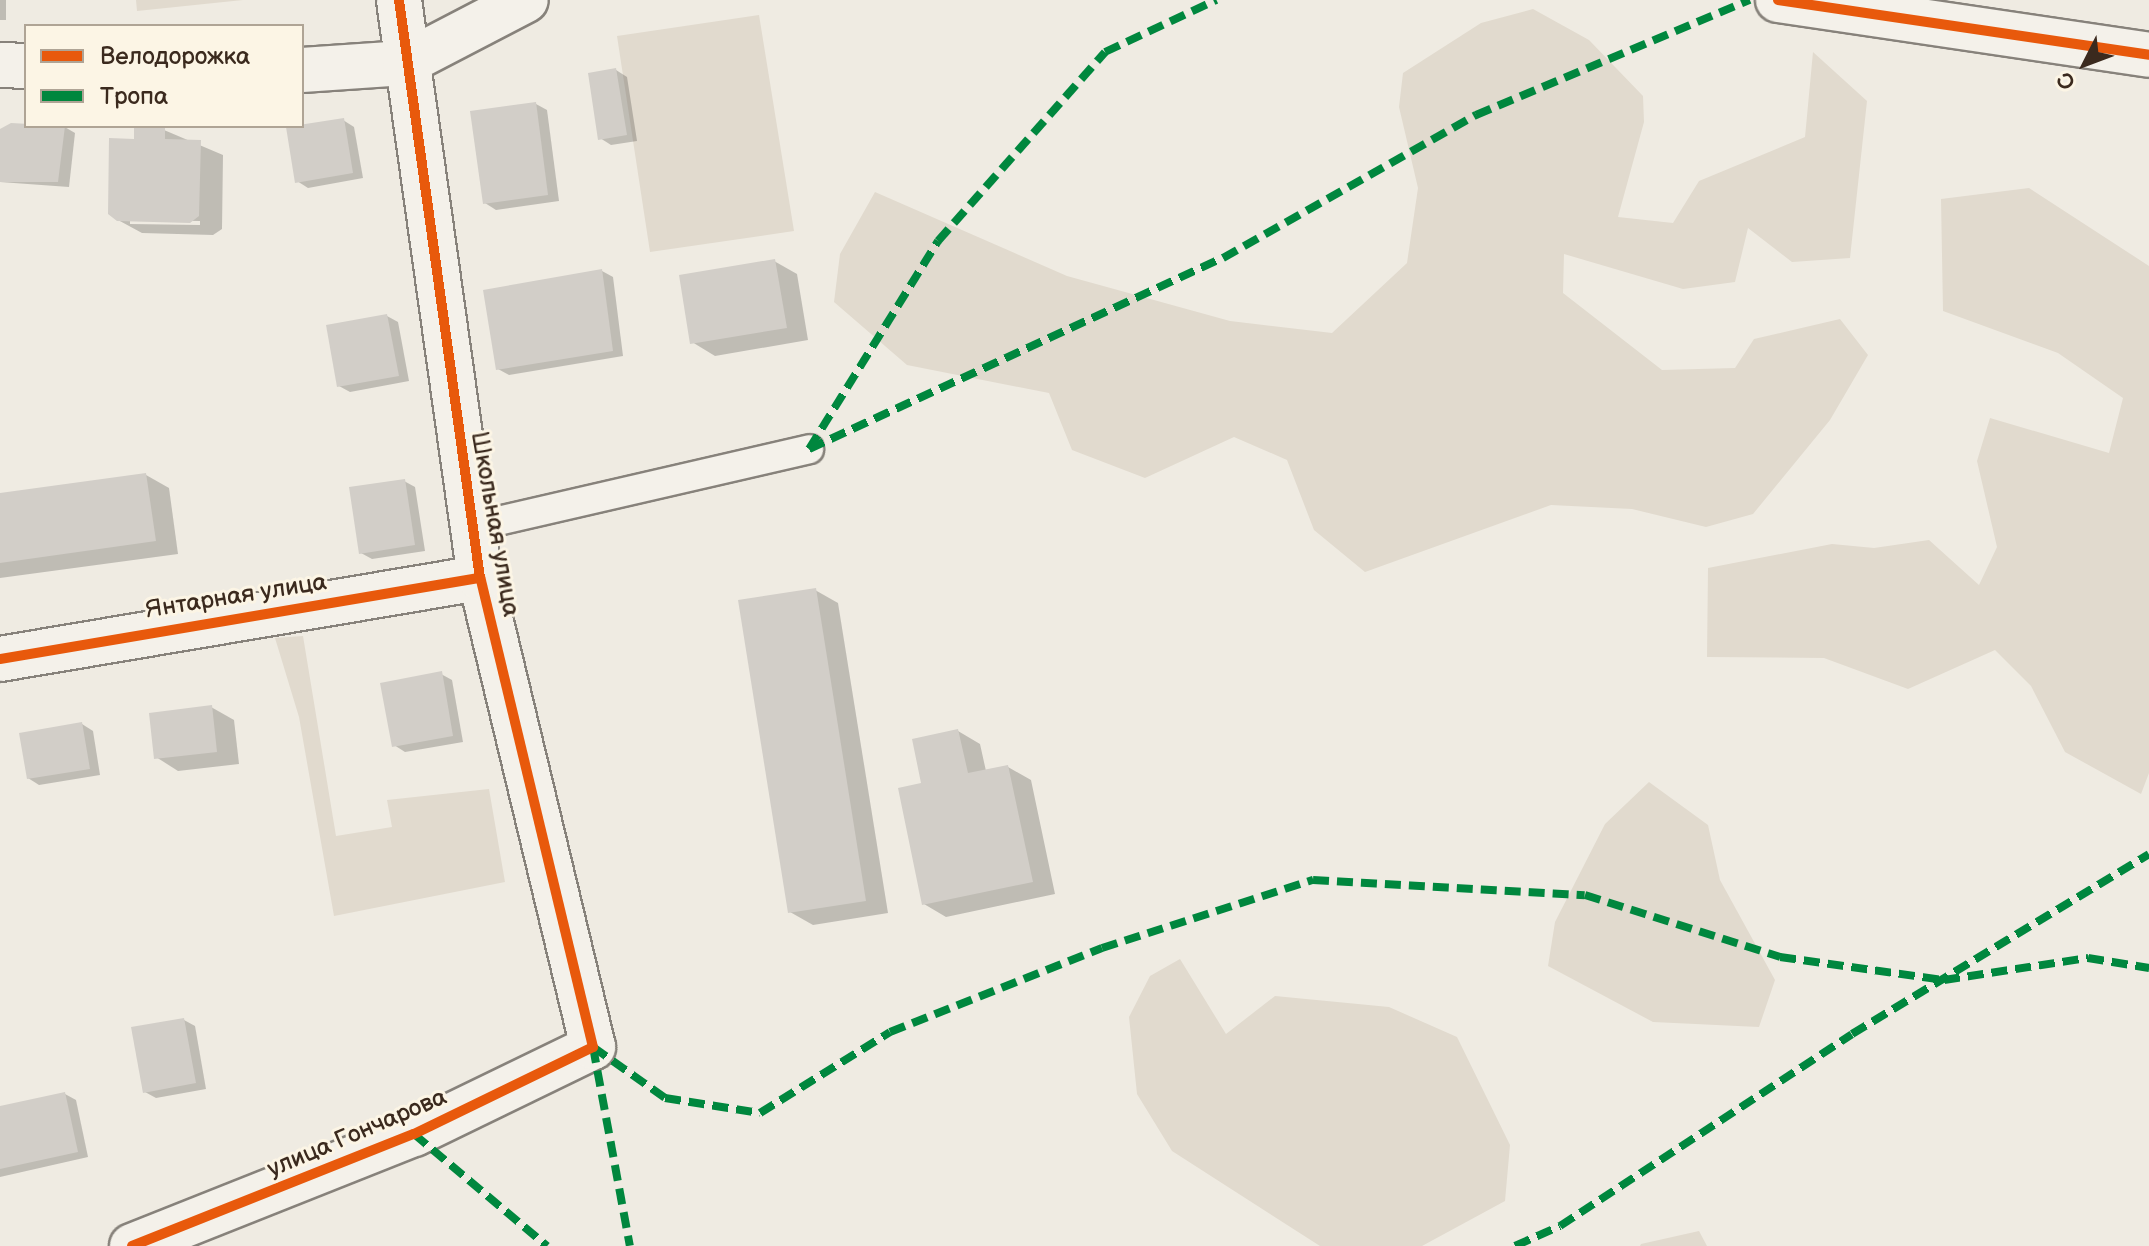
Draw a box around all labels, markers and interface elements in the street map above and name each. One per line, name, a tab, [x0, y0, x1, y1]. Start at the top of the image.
legend	[24, 24, 304, 128]
north arrow	[2045, 24, 2125, 104]
text: Велодорожка	[100, 42, 250, 71]
text: С	[2052, 66, 2082, 95]
text: Тропа	[100, 82, 168, 111]
street label: Школьная улица	[465, 429, 525, 619]
street label: Янтарная улица	[143, 567, 329, 625]
street label: улица Гончарова	[263, 1082, 451, 1184]

